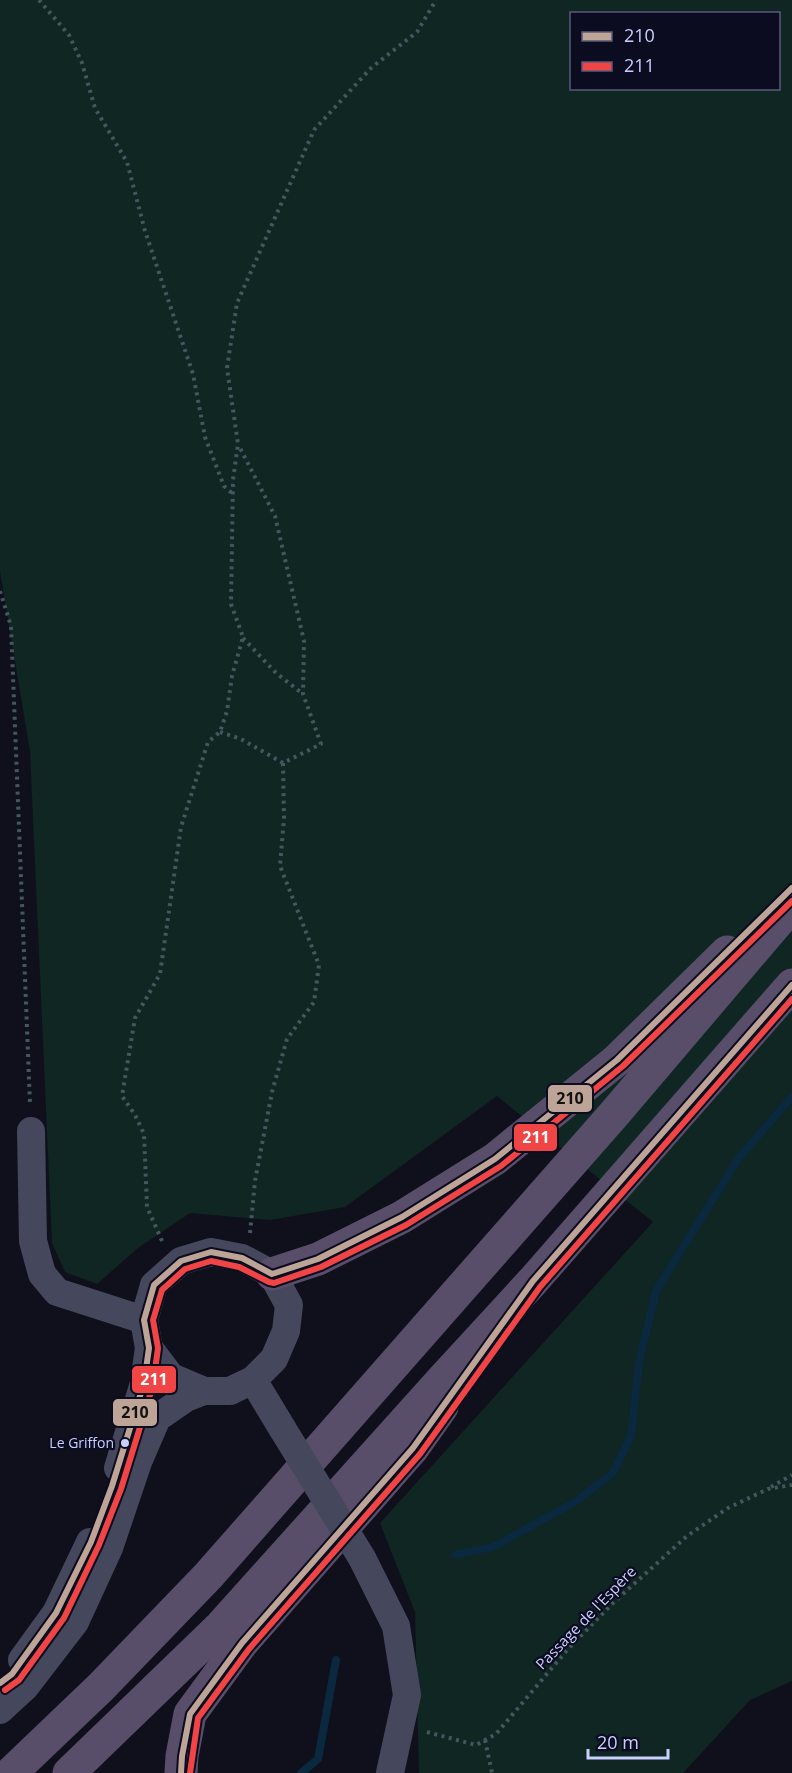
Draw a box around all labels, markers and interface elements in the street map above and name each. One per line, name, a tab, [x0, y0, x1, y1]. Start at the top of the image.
legend	[570, 12, 780, 90]
text: 210	[624, 23, 655, 47]
text: 211	[624, 53, 655, 77]
line badge: 210	[547, 1084, 593, 1113]
text: 210	[556, 1087, 584, 1109]
line badge: 211	[513, 1123, 558, 1152]
text: 211	[522, 1126, 550, 1148]
line badge: 211	[131, 1365, 177, 1394]
text: 211	[140, 1368, 168, 1390]
line badge: 210	[112, 1398, 158, 1427]
text: 210	[121, 1401, 149, 1423]
place label: Le Griffon	[49, 1433, 114, 1452]
marker: Le Griffon	[119, 1437, 131, 1449]
street label: Passage de l'Espère	[531, 1561, 640, 1673]
scale bar	[588, 1722, 668, 1760]
text: 20 m	[597, 1730, 639, 1754]

